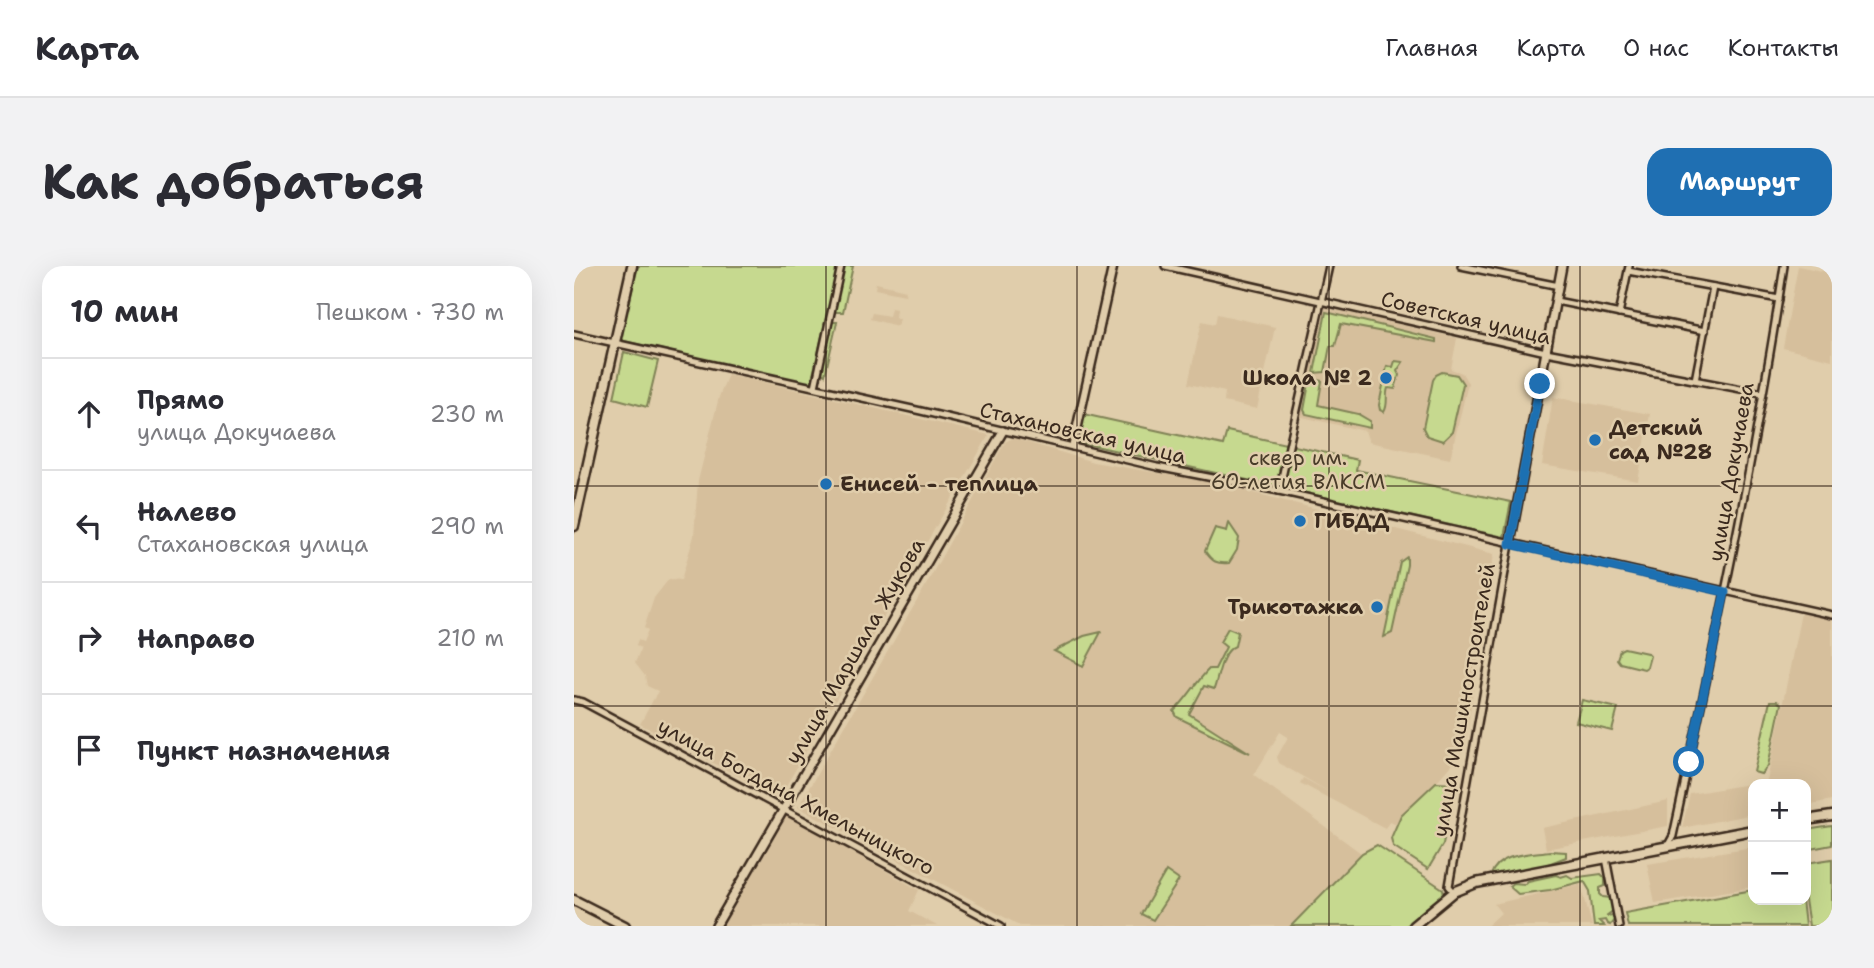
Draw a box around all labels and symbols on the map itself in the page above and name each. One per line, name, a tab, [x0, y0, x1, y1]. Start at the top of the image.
street label: Советская улица	[1378, 285, 1554, 351]
place label: Школа № 2	[1243, 364, 1372, 392]
route end	[1524, 368, 1555, 399]
marker: Школа № 2	[1378, 370, 1394, 386]
street label: улица Докучаева	[1701, 380, 1761, 564]
street label: Стахановская улица	[977, 396, 1189, 470]
place label: Детский сад №28	[1609, 414, 1712, 466]
marker: Детский сад №28	[1587, 432, 1603, 448]
park label: сквер им. 60-летия ВЛКСМ	[1211, 444, 1385, 496]
place label: Енисей - теплица	[840, 470, 1038, 498]
marker: Енисей - теплица	[818, 476, 834, 492]
place label: ГИБДД	[1314, 507, 1389, 535]
marker: ГИБДД	[1292, 513, 1308, 529]
street label: улица Маршала Жукова	[779, 533, 931, 769]
street label: улица Машиностроителей	[1426, 561, 1502, 839]
place label: Трикотажка	[1227, 593, 1364, 621]
marker: Трикотажка	[1369, 599, 1385, 615]
street label: улица Богдана Хмельницкого	[653, 712, 939, 882]
route start	[1673, 746, 1704, 777]

